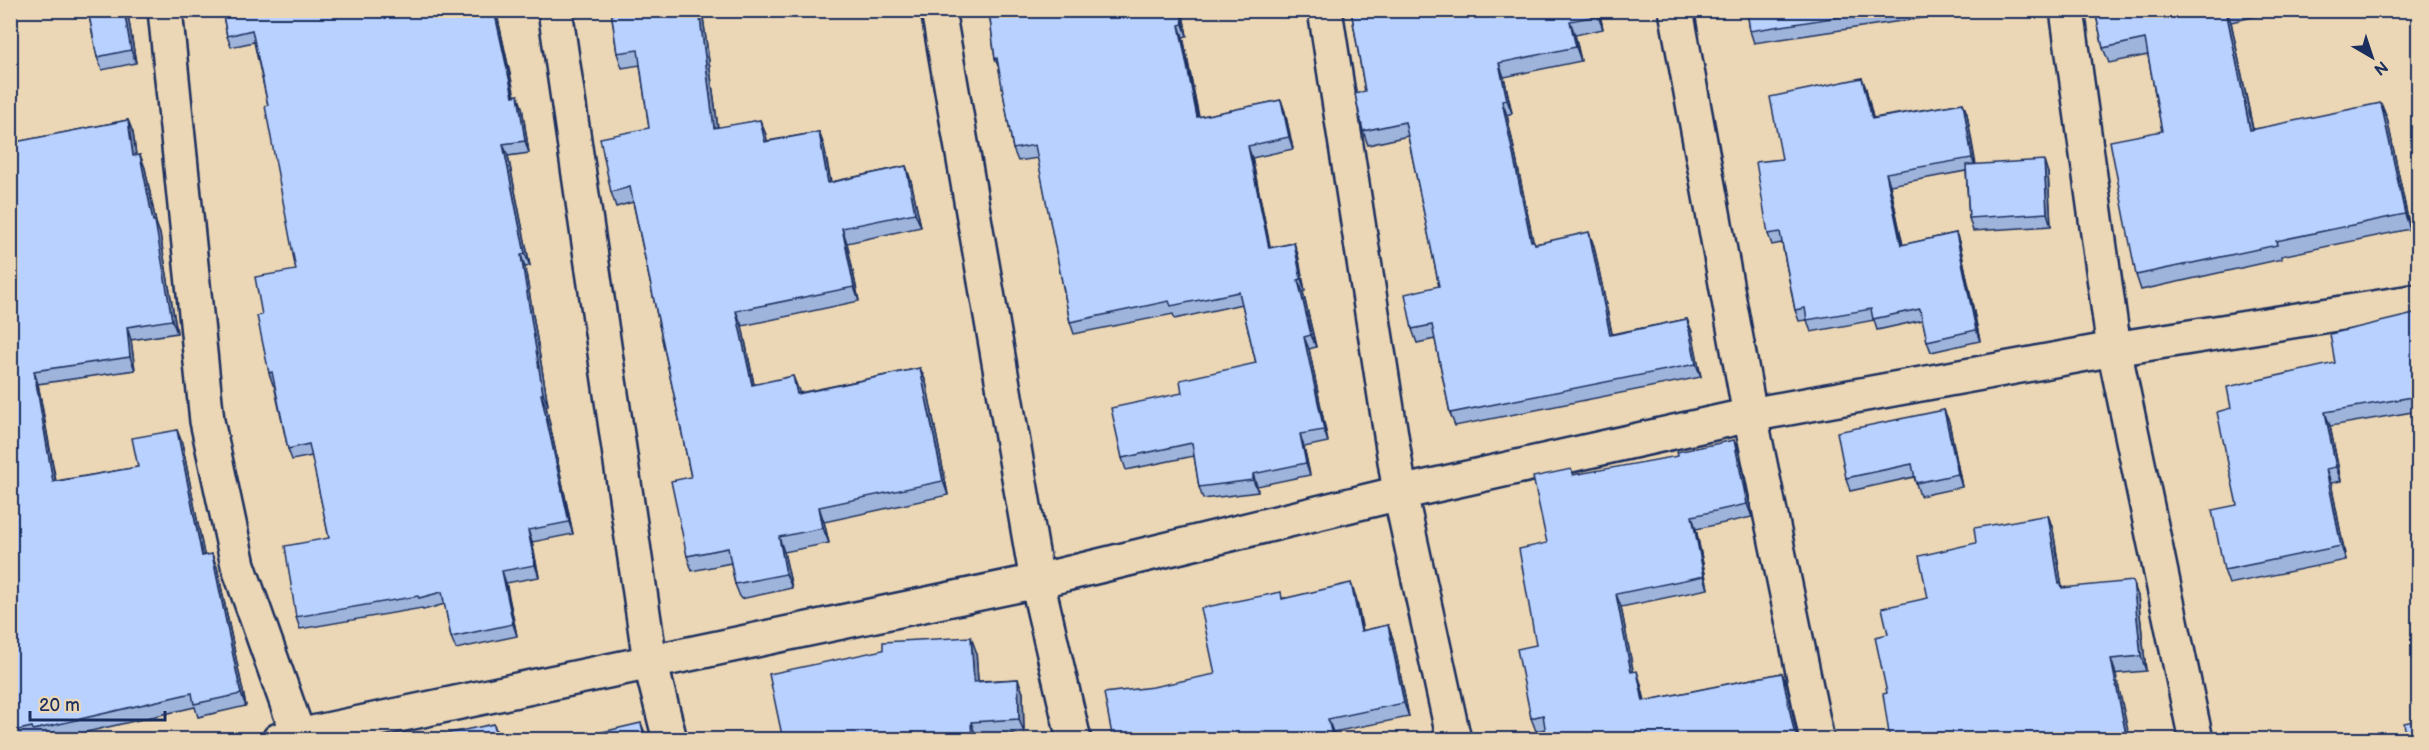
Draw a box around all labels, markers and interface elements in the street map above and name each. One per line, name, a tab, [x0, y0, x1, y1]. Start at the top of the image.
north arrow	[2342, 27, 2402, 87]
text: N	[2370, 56, 2391, 79]
scale bar	[30, 684, 165, 722]
text: 20 m	[39, 695, 80, 716]

